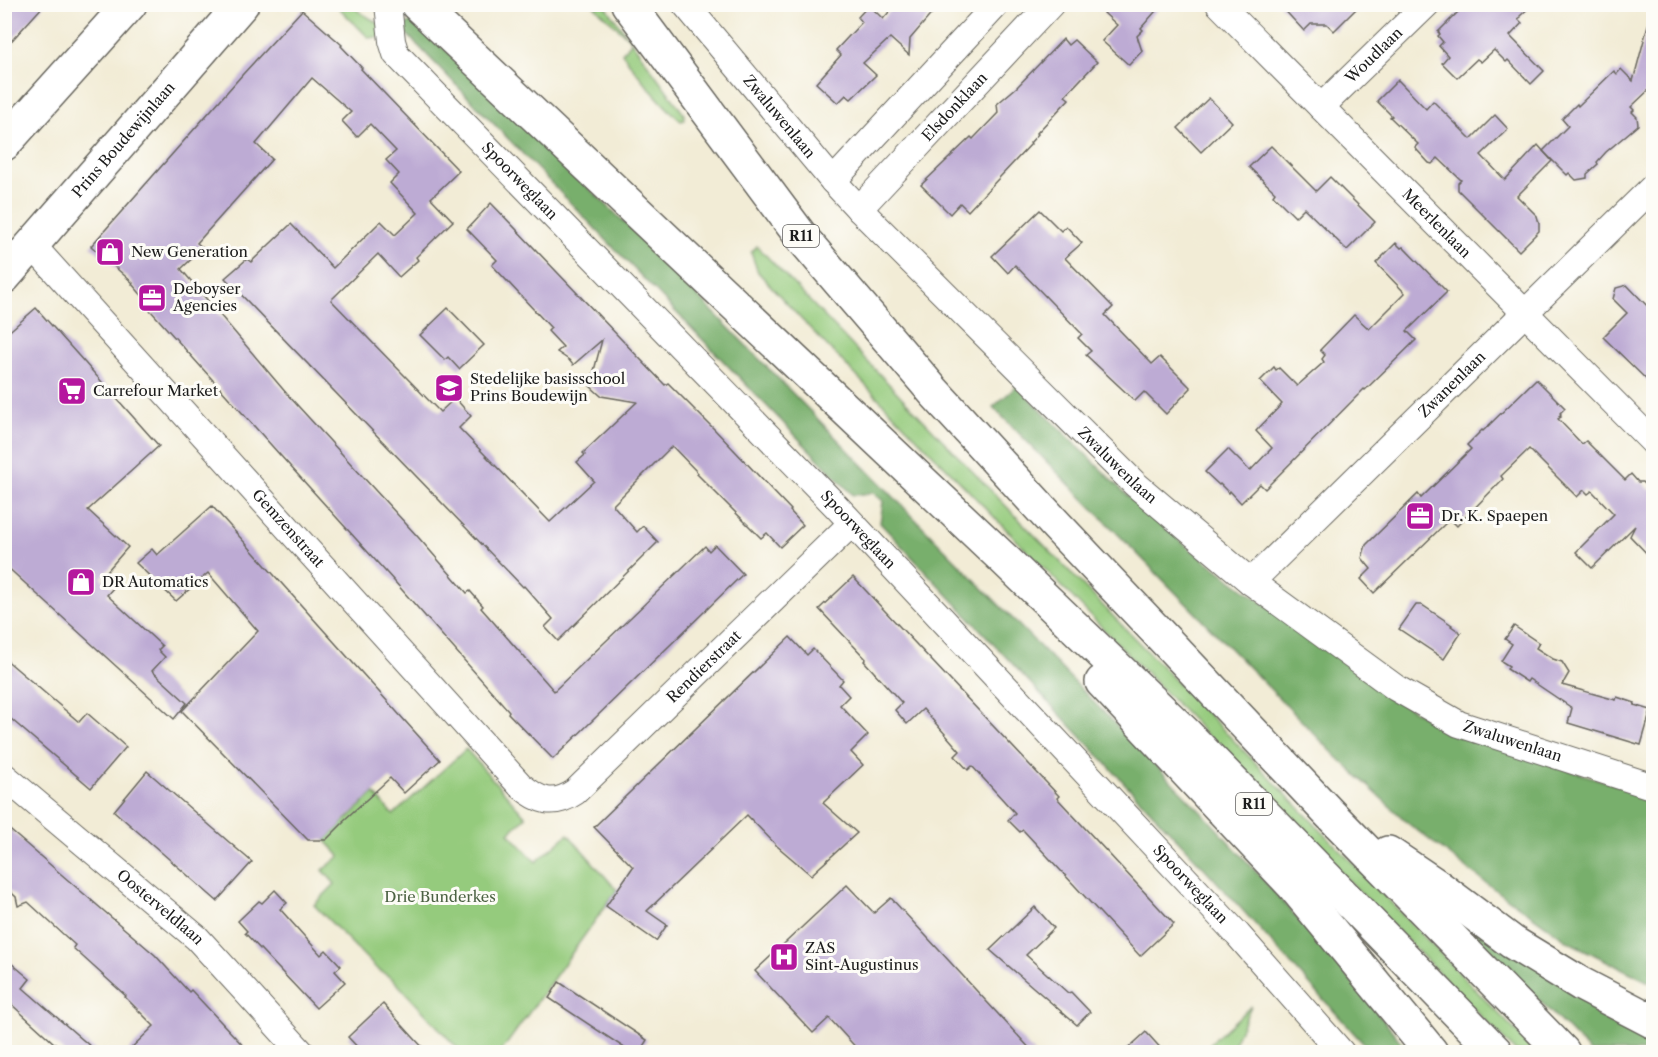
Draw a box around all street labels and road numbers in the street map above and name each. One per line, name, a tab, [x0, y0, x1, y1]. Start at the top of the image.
street label: Woudlaan	[1340, 23, 1407, 88]
street label: Elsdonklaan	[918, 68, 992, 145]
street label: Zwaluwenlaan	[739, 71, 820, 162]
street label: Prins Boudewijnlaan	[68, 77, 179, 201]
street label: Spoorweglaan	[478, 138, 562, 224]
street label: Meerlenlaan	[1398, 185, 1476, 262]
road number: R11	[783, 225, 819, 247]
street label: Zwanenlaan	[1414, 346, 1490, 421]
street label: Zwaluwenlaan	[1074, 423, 1162, 508]
street label: Gemzenstraat	[248, 485, 329, 572]
street label: Spoorweglaan	[817, 486, 900, 573]
street label: Rendierstraat	[663, 625, 745, 707]
street label: Zwaluwenlaan	[1461, 716, 1565, 766]
road number: R11	[1236, 793, 1272, 815]
street label: Spoorweglaan	[1149, 841, 1233, 928]
street label: Oosterveldlaan	[113, 865, 209, 949]

